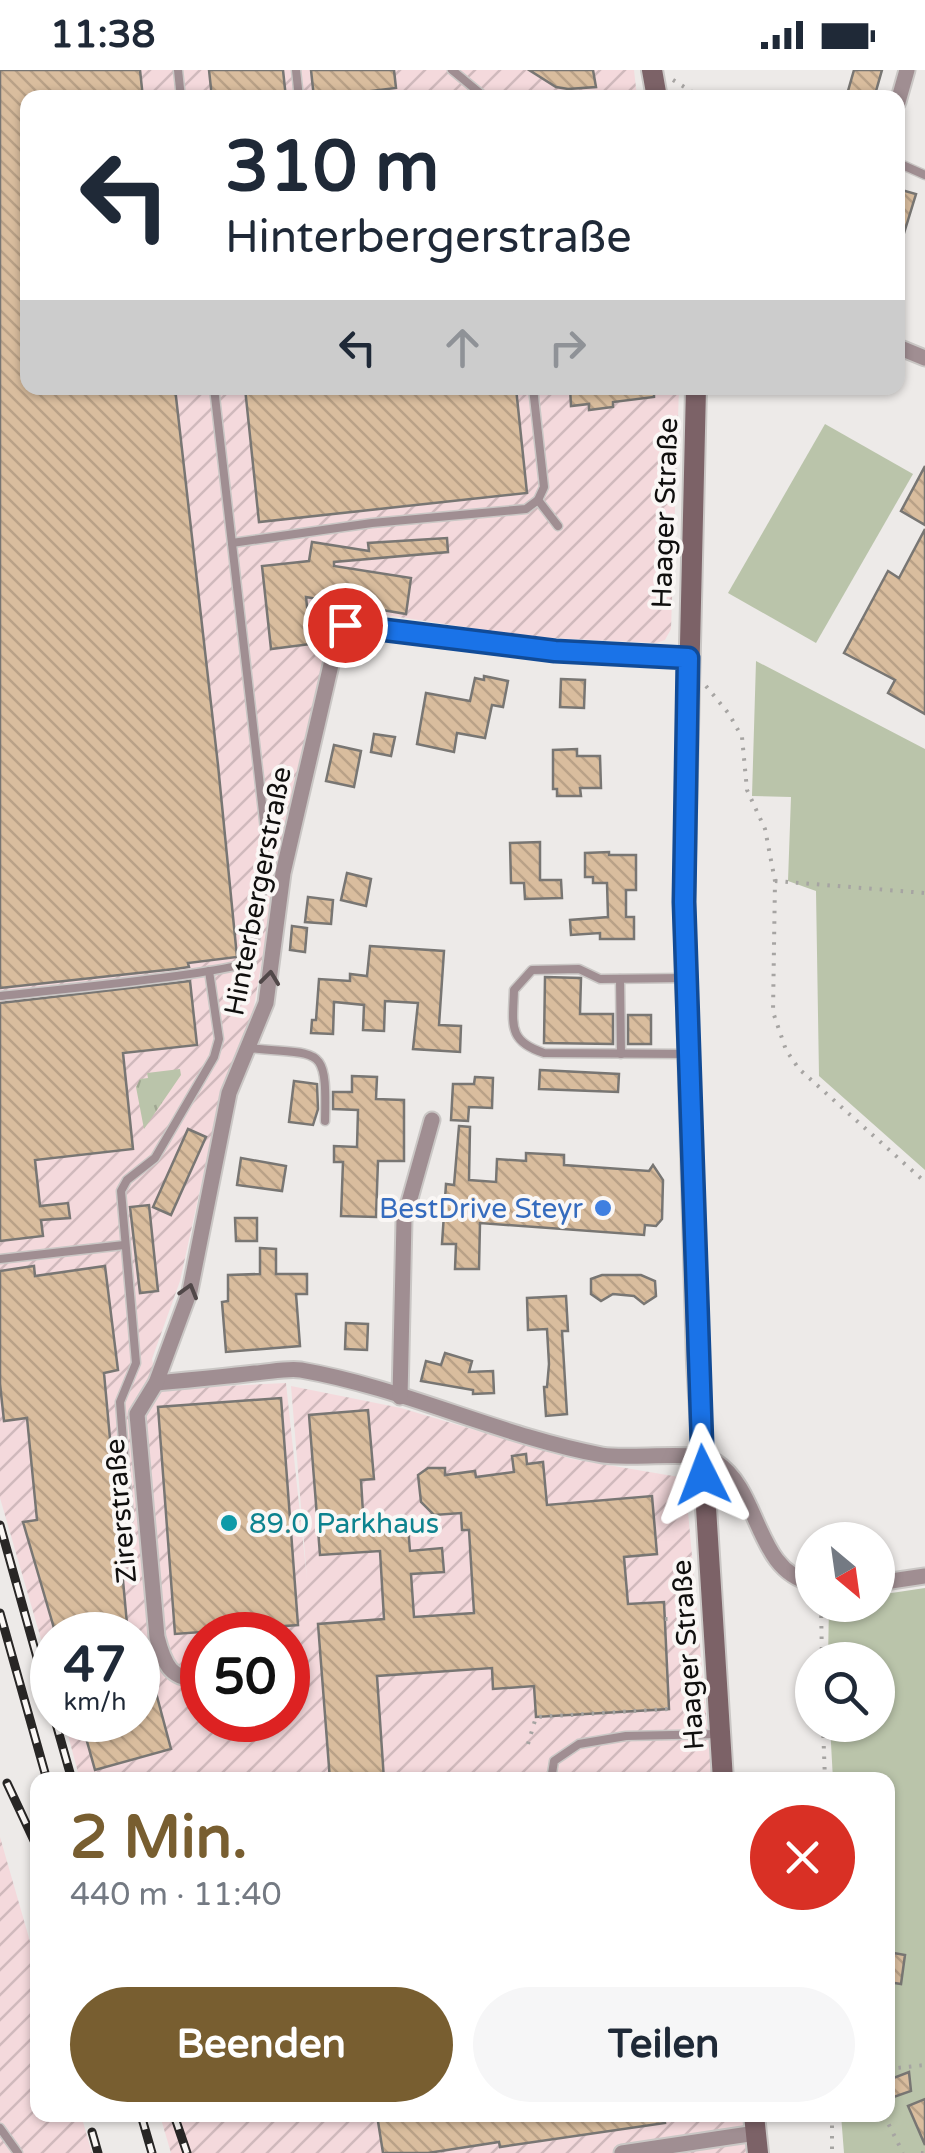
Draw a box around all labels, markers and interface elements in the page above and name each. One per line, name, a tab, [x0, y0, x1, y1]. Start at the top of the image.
text: 11:38	[50, 12, 155, 58]
text: 310 m	[225, 126, 439, 210]
icon: left	[60, 130, 190, 260]
text: Hinterbergerstraße	[225, 211, 632, 265]
icon: left	[330, 320, 385, 375]
icon: ahead	[435, 320, 490, 375]
icon: right	[540, 320, 595, 375]
street label: Haager Straße	[645, 417, 685, 609]
pin	[303, 583, 388, 668]
icon: arrive	[318, 598, 373, 653]
street label: Hinterbergerstraße	[217, 764, 299, 1019]
one-way arrow	[259, 970, 280, 986]
place label: BestDrive Steyr	[379, 1192, 583, 1226]
marker: BestDrive Steyr	[592, 1197, 614, 1219]
one-way arrow	[177, 1283, 198, 1300]
position arrow	[651, 1423, 755, 1527]
street label: Zirerstraße	[98, 1437, 144, 1585]
place label: 89.0 Parkhaus	[249, 1507, 439, 1541]
marker: 89.0 Parkhaus	[218, 1512, 240, 1534]
north arrow	[795, 1522, 895, 1622]
map controls	[795, 1522, 895, 1742]
street label: Haager Straße	[664, 1559, 712, 1751]
speed limit sign: 50	[180, 1612, 310, 1742]
text: 47	[64, 1635, 126, 1695]
button: search	[795, 1642, 895, 1742]
text: km/h	[64, 1687, 126, 1717]
text: 2 Min.	[70, 1802, 248, 1874]
button: close	[750, 1805, 855, 1910]
text: 440 m · 11:40	[70, 1876, 282, 1914]
button: Beenden	[70, 1987, 453, 2102]
button: Teilen	[473, 1987, 855, 2102]

